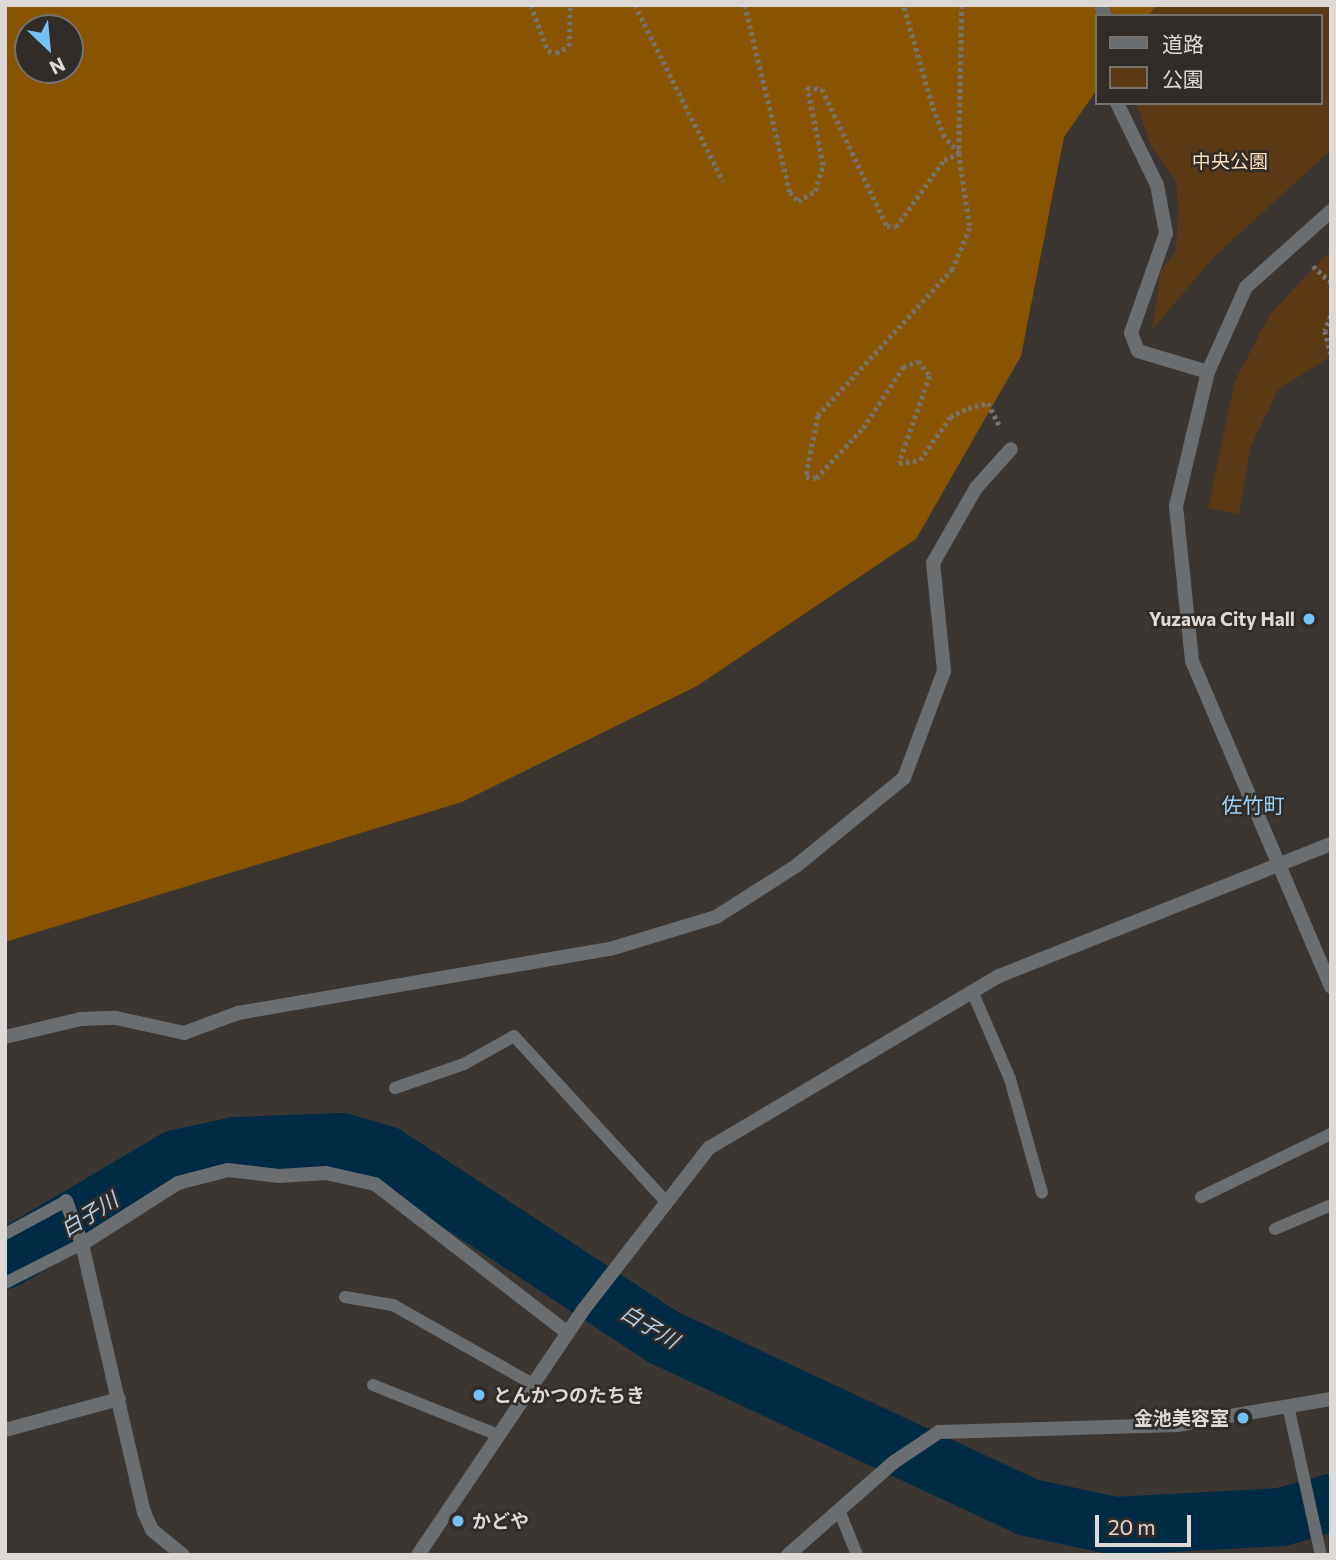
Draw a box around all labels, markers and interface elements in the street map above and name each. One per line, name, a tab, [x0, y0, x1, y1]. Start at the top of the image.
north arrow	[14, 14, 84, 84]
legend	[1094, 14, 1322, 105]
text: 道路	[1162, 31, 1204, 56]
text: N	[46, 53, 69, 80]
text: 公園	[1162, 66, 1204, 91]
park label: 中央公園	[1192, 150, 1268, 172]
place label: Yuzawa City Hall	[1149, 608, 1295, 630]
marker: Yuzawa City Hall	[1301, 611, 1317, 627]
district label: 佐竹町	[1222, 792, 1284, 818]
water label: 白子川	[56, 1187, 122, 1241]
water label: 白子川	[617, 1299, 683, 1353]
place label: とんかつのたちき	[493, 1384, 645, 1406]
marker: とんかつのたちき	[471, 1387, 487, 1403]
place label: 金池美容室	[1134, 1407, 1229, 1429]
marker: 金池美容室	[1235, 1410, 1251, 1426]
scale bar	[1098, 1500, 1194, 1544]
place label: かどや	[472, 1510, 529, 1532]
marker: かどや	[450, 1513, 466, 1529]
text: 20 m	[1108, 1514, 1156, 1539]

